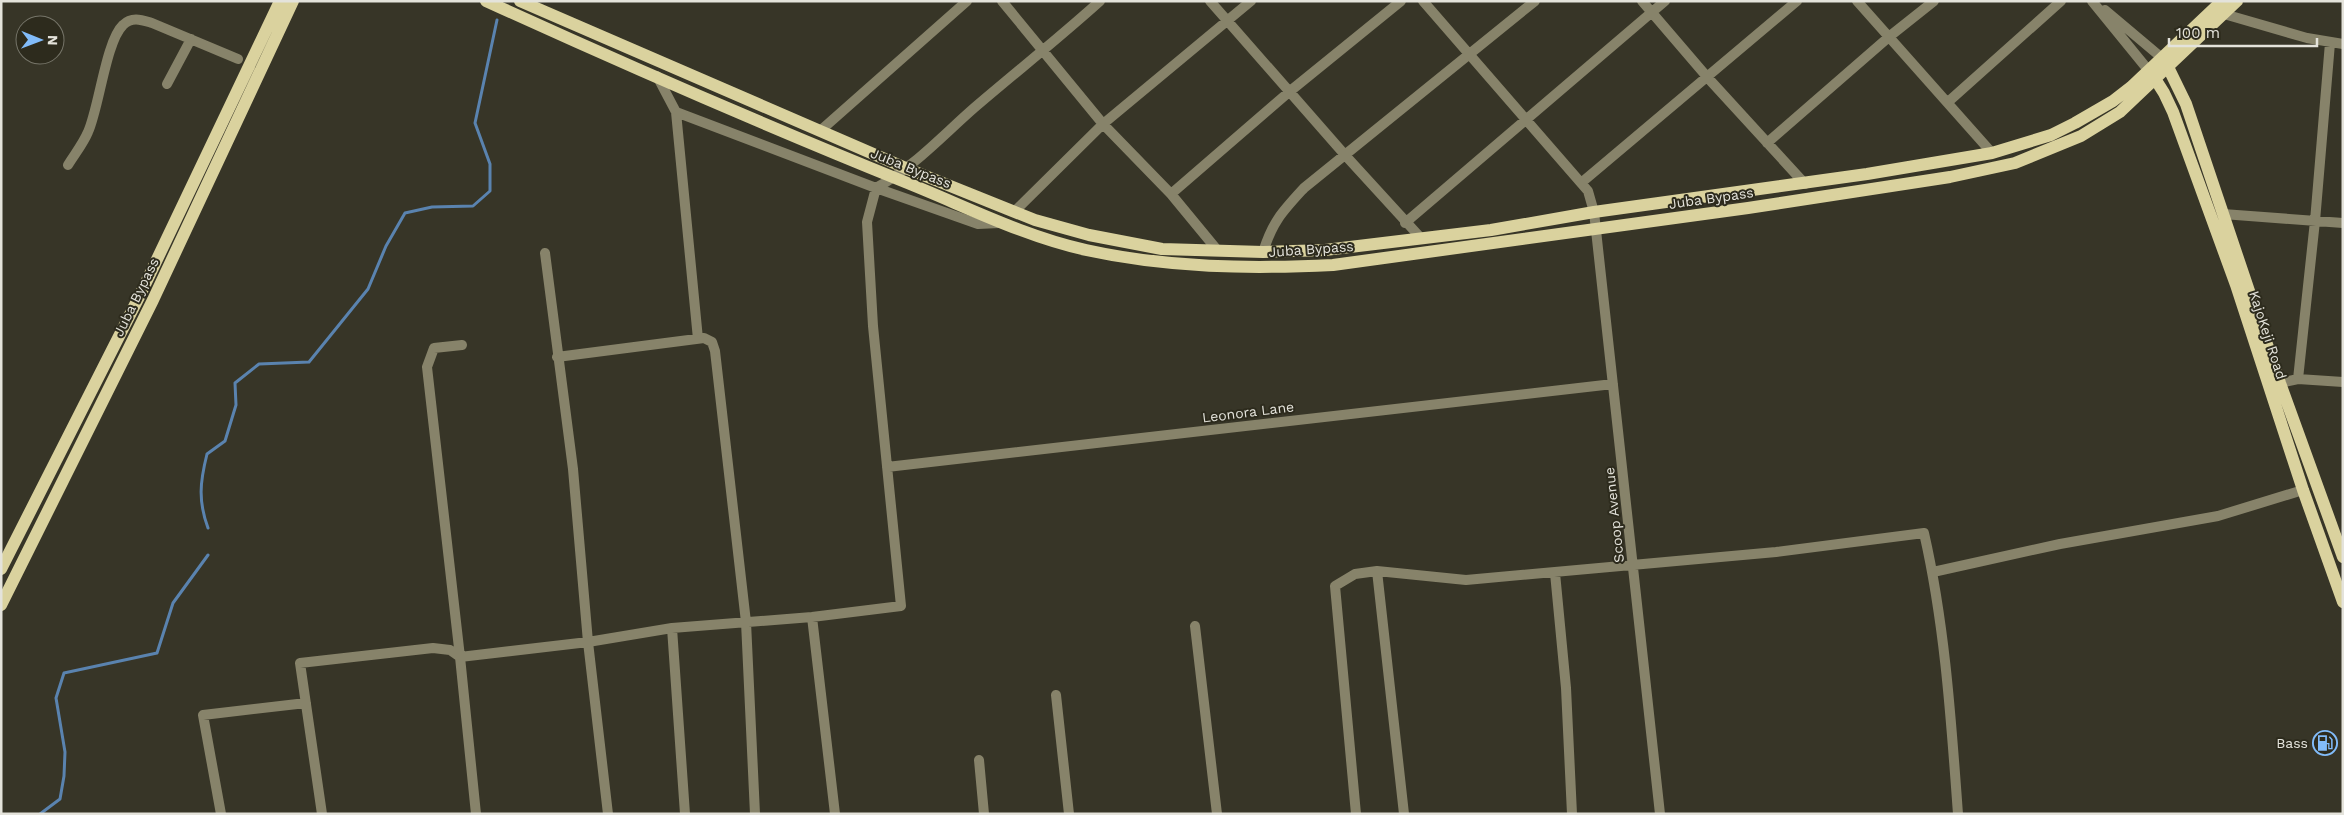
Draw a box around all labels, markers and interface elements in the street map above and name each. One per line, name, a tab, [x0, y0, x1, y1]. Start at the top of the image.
north arrow	[15, 15, 65, 65]
scale bar	[2169, 15, 2316, 47]
text: 100 m	[2176, 24, 2220, 42]
text: N	[45, 35, 61, 46]
street label: Juba Bypass	[868, 145, 954, 191]
street label: Juba Bypass	[1668, 184, 1754, 212]
street label: Juba Bypass	[1268, 238, 1354, 260]
street label: Juba Bypass	[110, 255, 162, 339]
street label: KajoKeji Road	[2246, 289, 2290, 381]
street label: Leonora Lane	[1201, 398, 1295, 426]
street label: Scoop Avenue	[1601, 466, 1627, 564]
fuel station icon: Bass	[2312, 730, 2338, 756]
place label: Bass	[2276, 735, 2308, 751]

